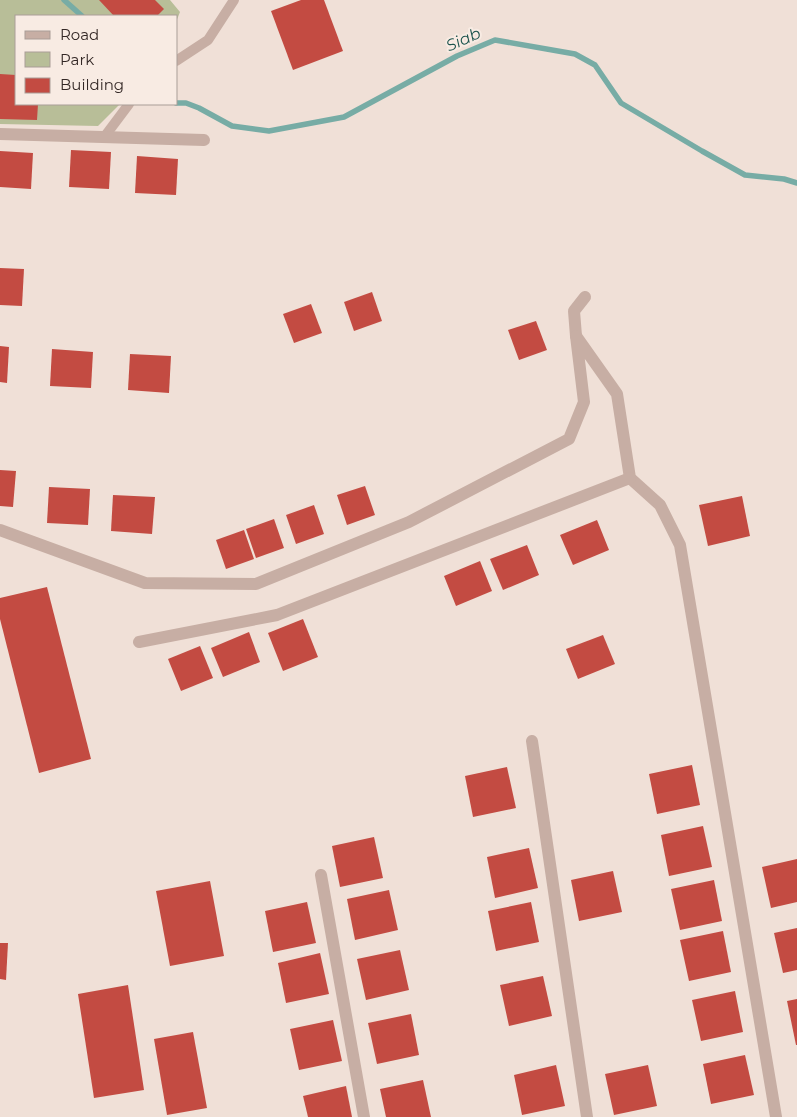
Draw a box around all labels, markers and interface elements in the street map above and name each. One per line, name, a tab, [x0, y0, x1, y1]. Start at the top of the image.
legend	[15, 15, 178, 105]
water label: Siab	[443, 23, 484, 55]
text: Road	[60, 25, 99, 44]
text: Park	[60, 50, 94, 69]
text: Building	[60, 75, 124, 94]

